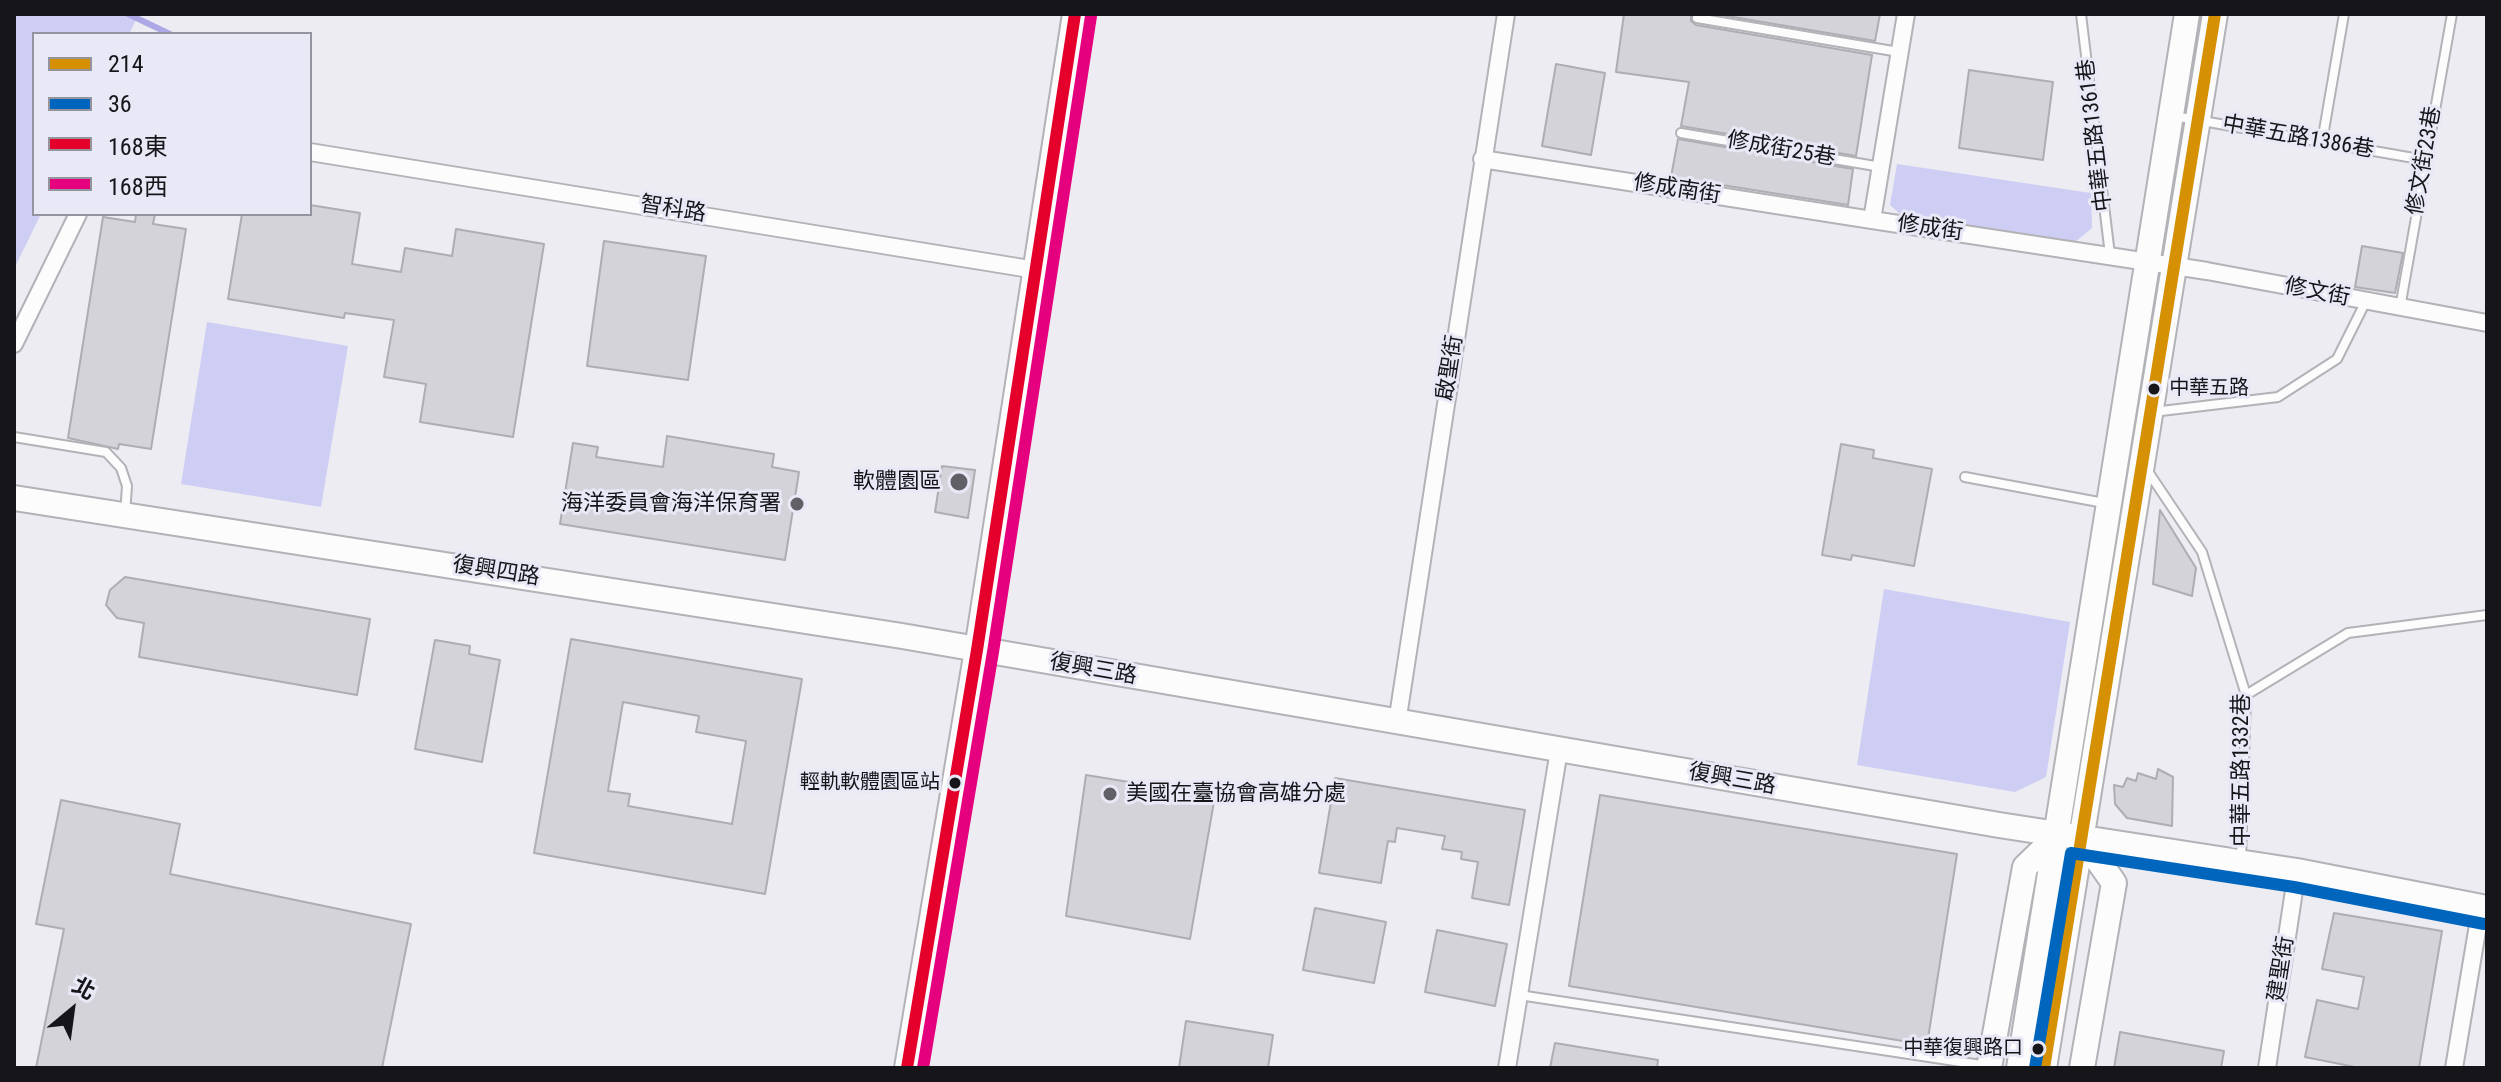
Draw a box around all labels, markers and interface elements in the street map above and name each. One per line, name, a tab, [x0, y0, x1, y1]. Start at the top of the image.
legend	[32, 32, 312, 216]
text: 214	[108, 50, 144, 78]
street label: 中華五路1361巷	[2074, 57, 2118, 213]
text: 36	[108, 90, 132, 118]
street label: 修文街23巷	[2402, 105, 2448, 217]
street label: 中華五路1386巷	[2220, 112, 2376, 164]
street label: 修成街25巷	[1725, 127, 1837, 173]
text: 168東	[108, 133, 168, 161]
street label: 修成南街	[1631, 170, 1723, 210]
text: 168西	[108, 173, 168, 201]
street label: 智科路	[638, 192, 708, 228]
street label: 修成街	[1895, 211, 1965, 247]
street label: 修文街	[2282, 274, 2352, 312]
street label: 啟聖街	[1433, 333, 1469, 403]
place label: 中華五路	[2169, 377, 2249, 401]
marker: 中華五路	[2146, 381, 2162, 397]
place label: 軟體園區	[853, 469, 941, 495]
marker: 軟體園區	[948, 471, 970, 493]
place label: 海洋委員會海洋保育署	[561, 491, 781, 517]
marker: 海洋委員會海洋保育署	[788, 495, 806, 513]
street label: 復興四路	[450, 552, 542, 592]
street label: 復興三路	[1047, 649, 1139, 691]
street label: 中華五路1332巷	[2229, 693, 2255, 847]
street label: 復興三路	[1686, 759, 1778, 801]
place label: 輕軌軟體園區站	[800, 771, 940, 795]
marker: 輕軌軟體園區站	[947, 775, 963, 791]
place label: 美國在臺協會高雄分處	[1126, 781, 1346, 807]
marker: 美國在臺協會高雄分處	[1101, 785, 1119, 803]
street label: 建聖街	[2264, 934, 2300, 1004]
north arrow	[32, 970, 112, 1050]
text: 北	[68, 972, 100, 1005]
place label: 中華復興路口	[1903, 1037, 2023, 1061]
marker: 中華復興路口	[2030, 1041, 2046, 1057]

